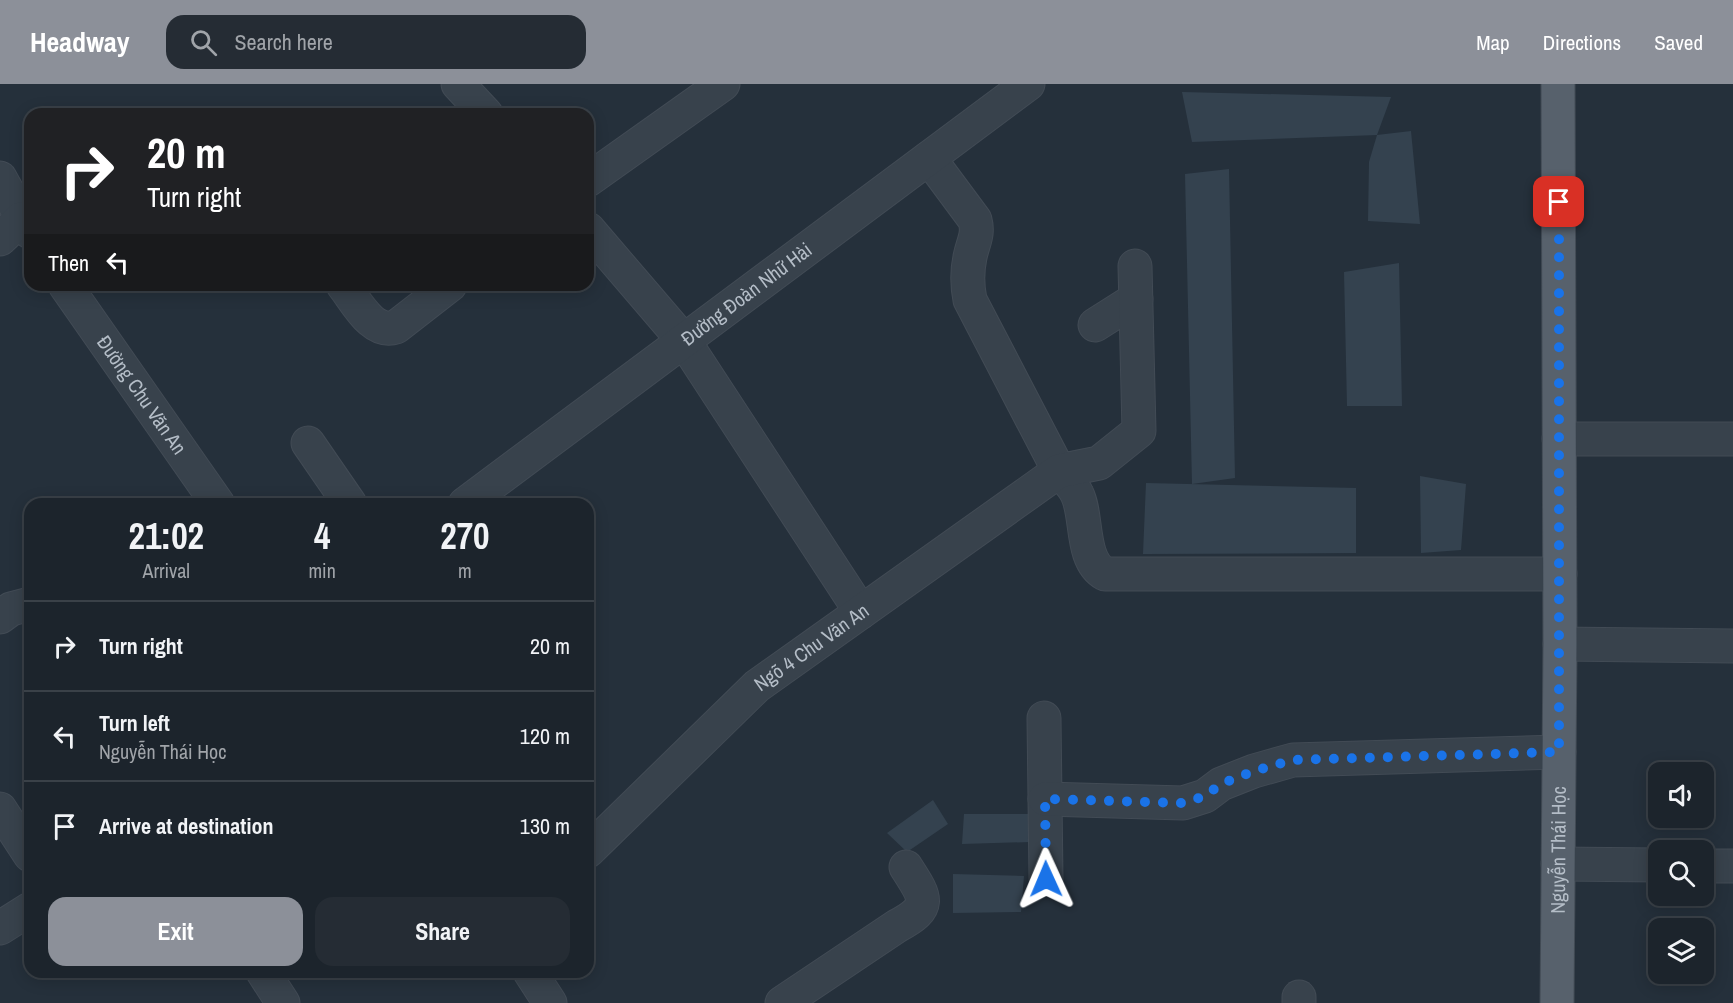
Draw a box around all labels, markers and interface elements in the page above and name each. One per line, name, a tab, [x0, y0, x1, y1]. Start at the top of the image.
search box	[166, 15, 586, 69]
text: Headway	[30, 23, 130, 61]
icon: search	[187, 26, 220, 59]
text: Search here	[235, 27, 333, 57]
text: Map	[1476, 28, 1510, 57]
text: Directions	[1543, 28, 1621, 57]
text: Saved	[1654, 28, 1703, 57]
text: 20 m	[147, 125, 226, 181]
icon: right	[48, 132, 126, 210]
pin	[1533, 176, 1584, 227]
text: Turn right	[147, 179, 241, 215]
icon: arrive	[1542, 185, 1575, 218]
street label: Đường Đoàn Nhữ Hài	[675, 236, 817, 351]
icon: left	[101, 246, 134, 279]
text: Then	[48, 248, 89, 278]
street label: Đường Chu Văn An	[91, 330, 193, 459]
text: 21:02	[128, 512, 204, 560]
text: 4	[314, 512, 330, 560]
text: 270	[440, 512, 490, 560]
text: Arrival	[143, 557, 190, 584]
text: min	[308, 557, 336, 584]
text: m	[458, 557, 472, 584]
street label: Ngõ 4 Chu Văn An	[748, 597, 874, 697]
icon: right	[48, 630, 81, 663]
text: Turn right	[99, 631, 183, 661]
text: 20 m	[530, 631, 570, 661]
text: Turn left	[99, 708, 170, 738]
icon: left	[48, 720, 81, 753]
text: 120 m	[520, 721, 570, 751]
text: Nguyễn Thái Học	[99, 738, 226, 765]
map controls	[1648, 762, 1714, 984]
button: sound	[1648, 762, 1714, 828]
street label: Nguyễn Thái Học	[1544, 786, 1572, 914]
icon: arrive	[48, 810, 81, 843]
text: Arrive at destination	[99, 811, 273, 841]
text: 130 m	[520, 811, 570, 841]
button: search	[1648, 840, 1714, 906]
position arrow	[1014, 847, 1078, 911]
button: Exit	[48, 897, 303, 966]
button: Share	[315, 897, 570, 966]
button: layers	[1648, 918, 1714, 984]

